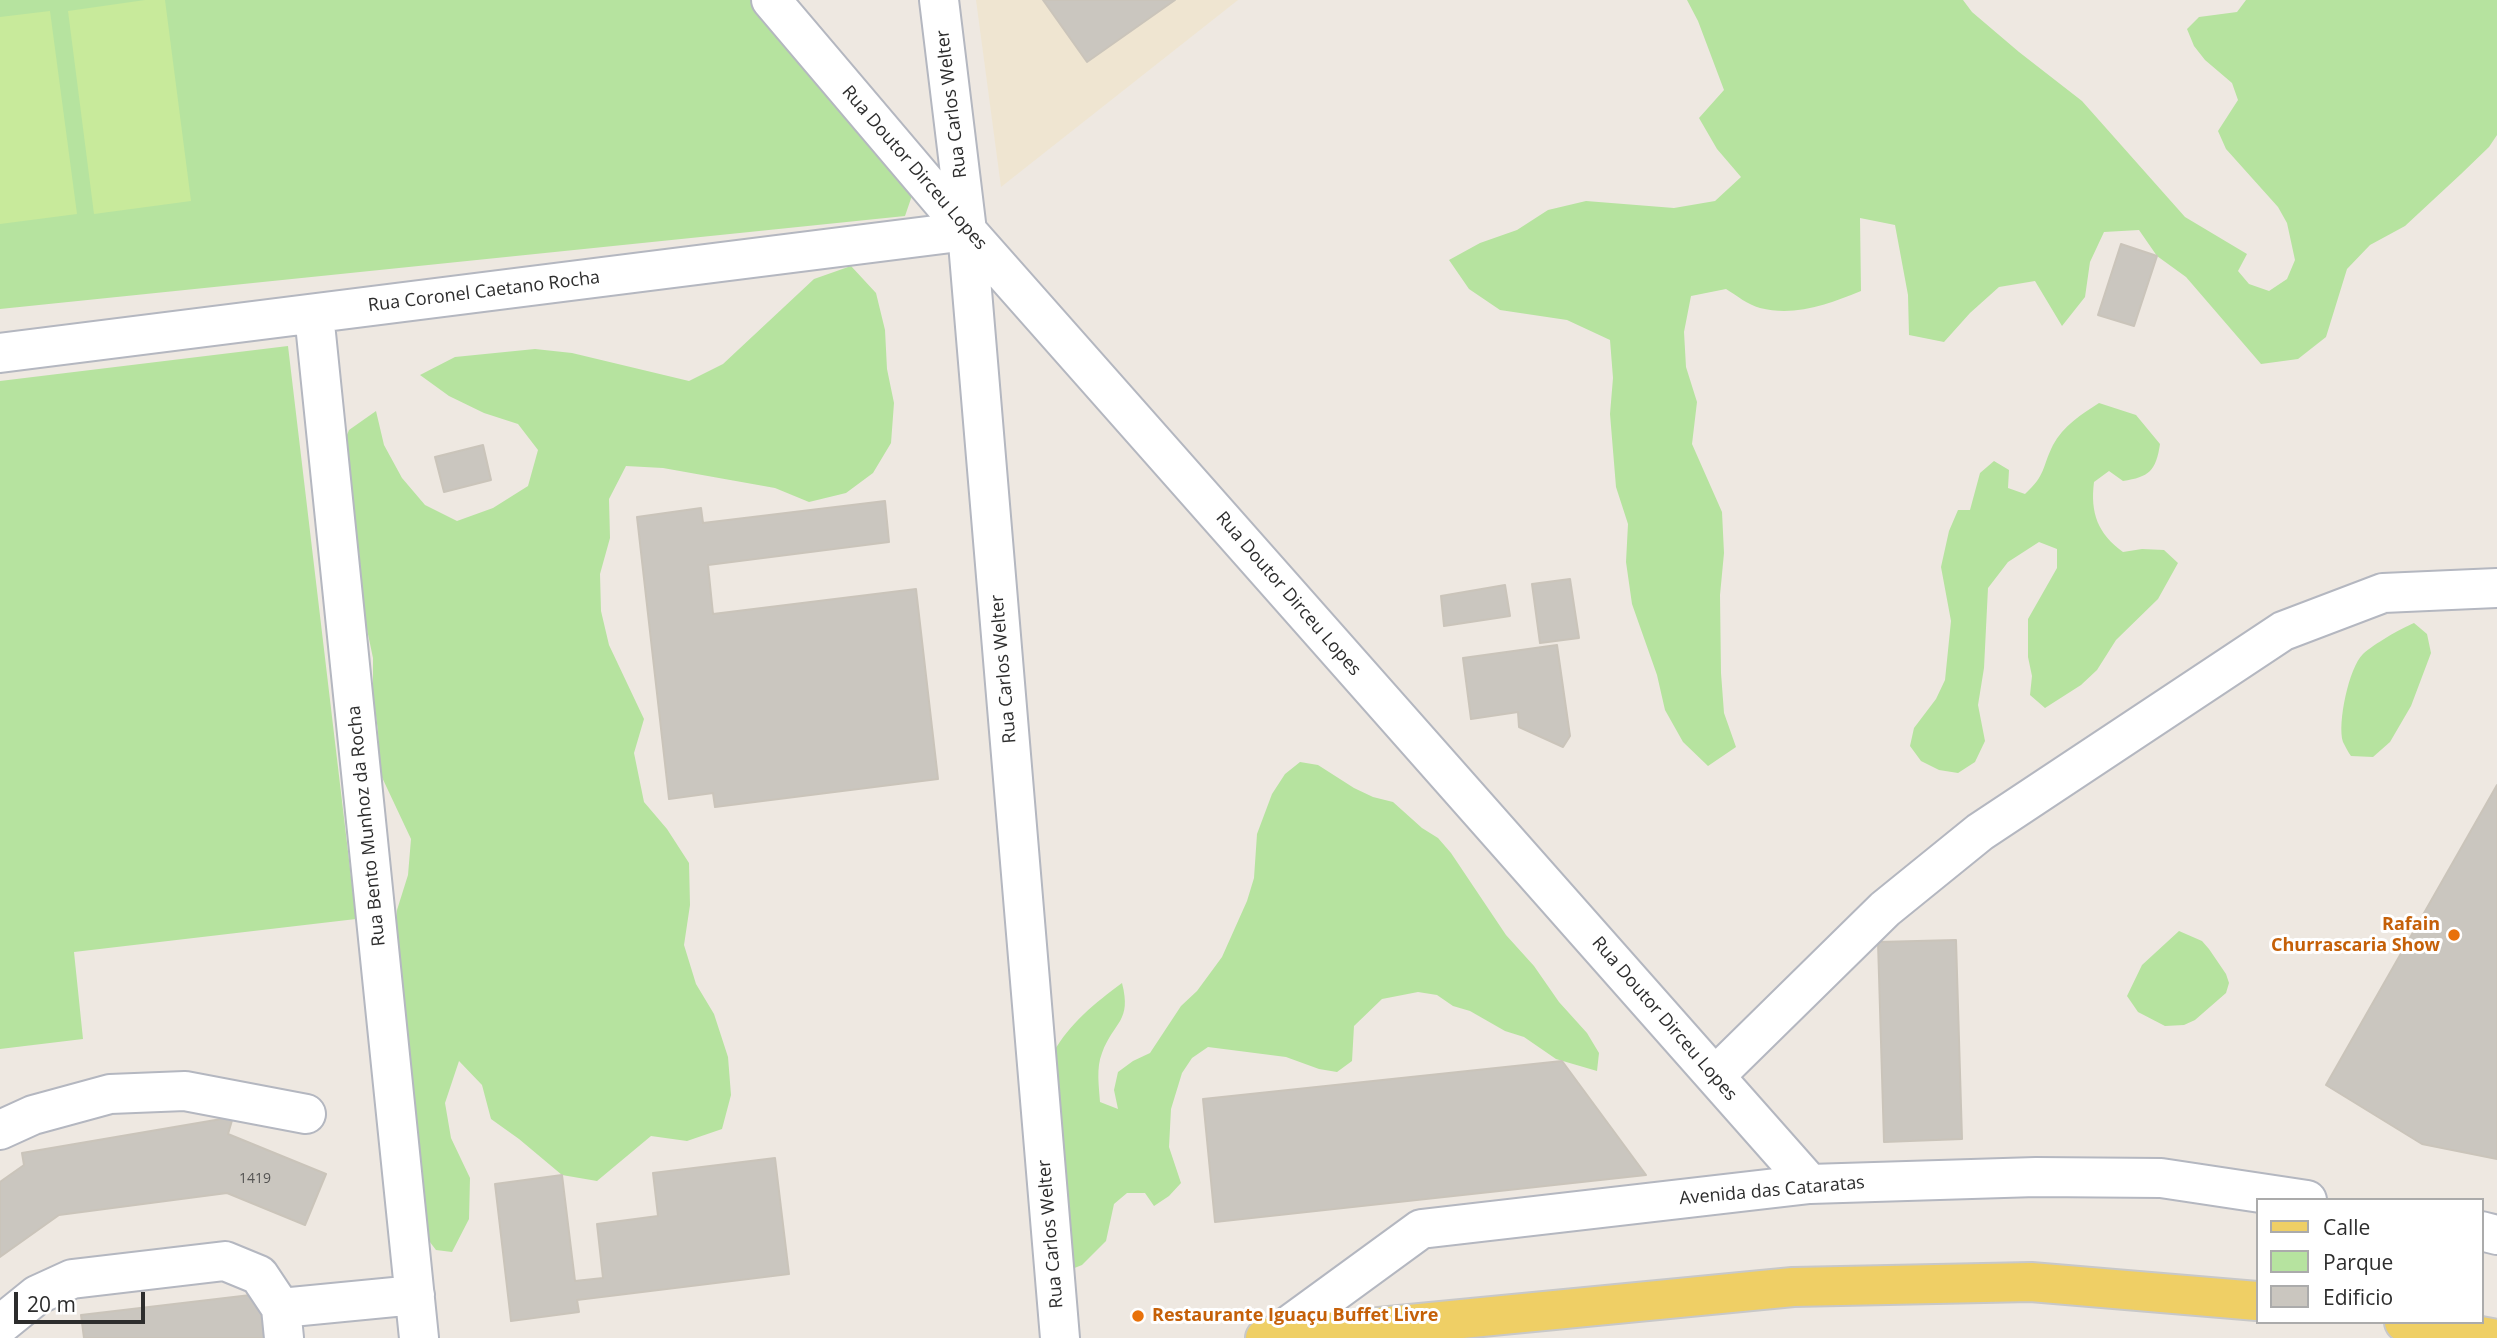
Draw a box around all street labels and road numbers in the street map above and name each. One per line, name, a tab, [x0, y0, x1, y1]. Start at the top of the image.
street label: Rua Carlos Welter	[932, 29, 972, 179]
street label: Rua Doutor Dirceu Lopes	[837, 82, 991, 254]
street label: Rua Coronel Caetano Rocha	[367, 267, 601, 317]
street label: Rua Doutor Dirceu Lopes	[1211, 508, 1365, 680]
street label: Rua Carlos Welter	[987, 594, 1021, 744]
street label: Rua Bento Munhoz da Rocha	[344, 705, 390, 947]
street label: Rua Doutor Dirceu Lopes	[1587, 933, 1741, 1105]
street label: Rua Carlos Welter	[1034, 1159, 1068, 1309]
street label: Avenida das Cataratas	[1678, 1172, 1866, 1210]

